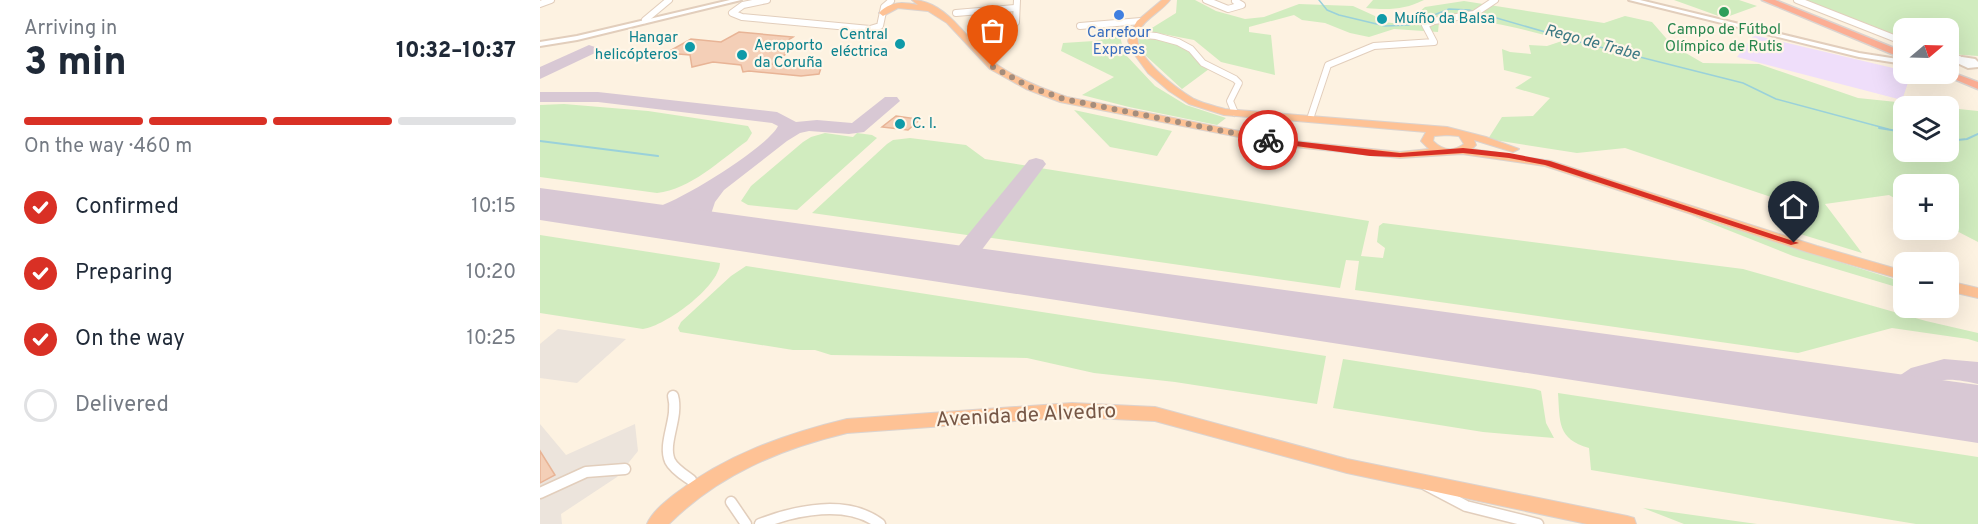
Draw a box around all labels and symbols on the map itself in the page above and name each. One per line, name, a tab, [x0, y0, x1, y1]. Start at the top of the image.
pin	[967, 5, 1018, 67]
marker: Campo de Fútbol Olímpico de Rutis	[1717, 5, 1731, 19]
marker: Carrefour Express	[1112, 8, 1126, 22]
place label: Muíño da Balsa	[1394, 10, 1495, 29]
marker: Muíño da Balsa	[1375, 12, 1389, 26]
north arrow	[1893, 18, 1959, 84]
water label: Rego de Trabe	[1542, 21, 1643, 66]
place label: Campo de Fútbol Olímpico de Rutis	[1665, 21, 1783, 57]
place label: Carrefour Express	[1087, 24, 1151, 60]
place label: Central eléctrica	[831, 26, 888, 62]
place label: Hangar helicópteros	[595, 29, 678, 65]
place label: Aeroporto da Coruña	[754, 37, 823, 73]
marker: Central eléctrica	[893, 37, 907, 51]
marker: Hangar helicópteros	[683, 40, 697, 54]
marker: Aeroporto da Coruña	[735, 48, 749, 62]
courier	[1238, 110, 1298, 170]
place label: C. I.	[912, 115, 936, 134]
marker: C. I.	[893, 117, 907, 131]
pin	[1768, 181, 1819, 243]
street label: Avenida de Alvedro	[935, 398, 1117, 434]

